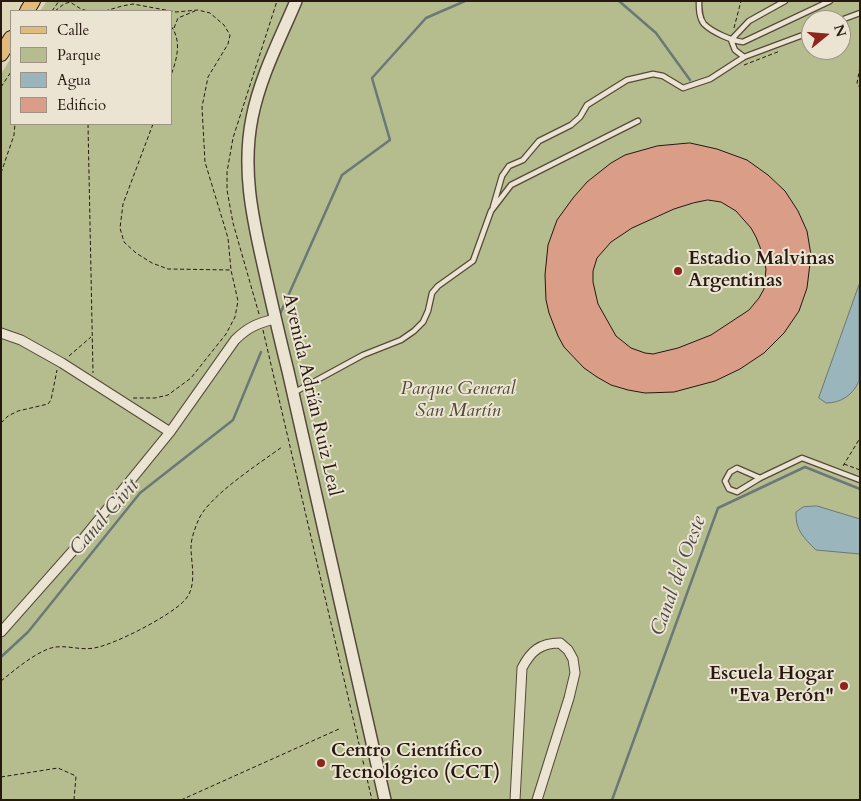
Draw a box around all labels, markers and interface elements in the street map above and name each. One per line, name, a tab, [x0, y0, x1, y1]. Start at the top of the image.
legend	[10, 10, 172, 125]
north arrow	[801, 10, 851, 60]
text: Calle	[57, 20, 89, 40]
text: N	[829, 22, 851, 39]
text: Parque	[57, 45, 101, 65]
text: Agua	[57, 70, 91, 90]
text: Edificio	[57, 95, 106, 115]
place label: Estadio Malvinas Argentinas	[688, 249, 834, 293]
marker: Estadio Malvinas Argentinas	[672, 265, 684, 277]
street label: Avenida Adrián Ruiz Leal	[277, 292, 345, 498]
park label: Parque General San Martín	[401, 379, 515, 423]
water label: Canal Civit	[65, 475, 145, 561]
water label: Canal del Oeste	[646, 513, 712, 639]
place label: Escuela Hogar "Eva Perón"	[709, 664, 834, 708]
marker: Escuela Hogar "Eva Perón"	[838, 680, 850, 692]
place label: Centro Científico Tecnológico (CCT)	[331, 741, 500, 785]
marker: Centro Científico Tecnológico (CCT)	[315, 757, 327, 769]

